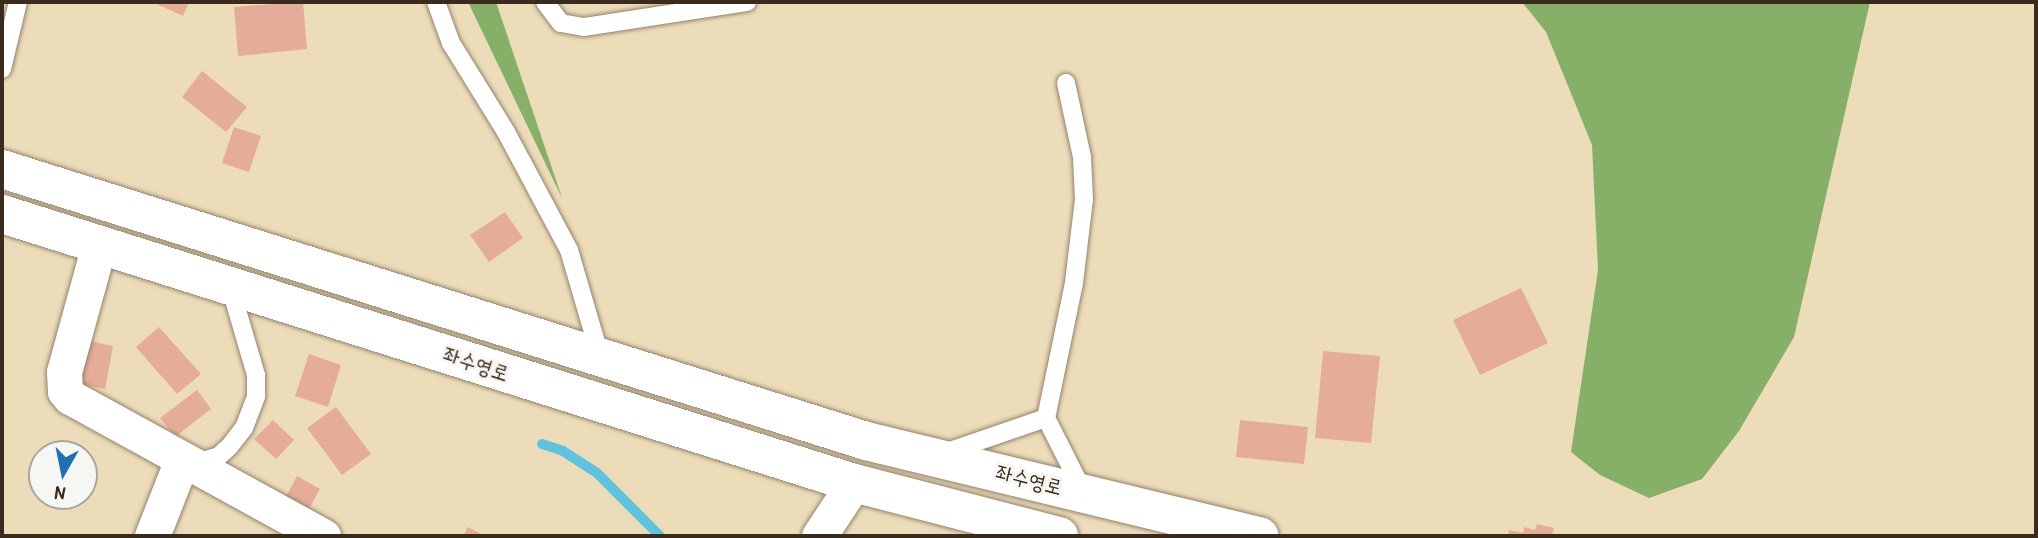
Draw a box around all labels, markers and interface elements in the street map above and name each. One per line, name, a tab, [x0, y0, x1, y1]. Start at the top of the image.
street label: 좌수영로	[440, 342, 512, 386]
north arrow	[28, 440, 98, 510]
street label: 좌수영로	[993, 460, 1065, 500]
text: N	[53, 480, 67, 507]

